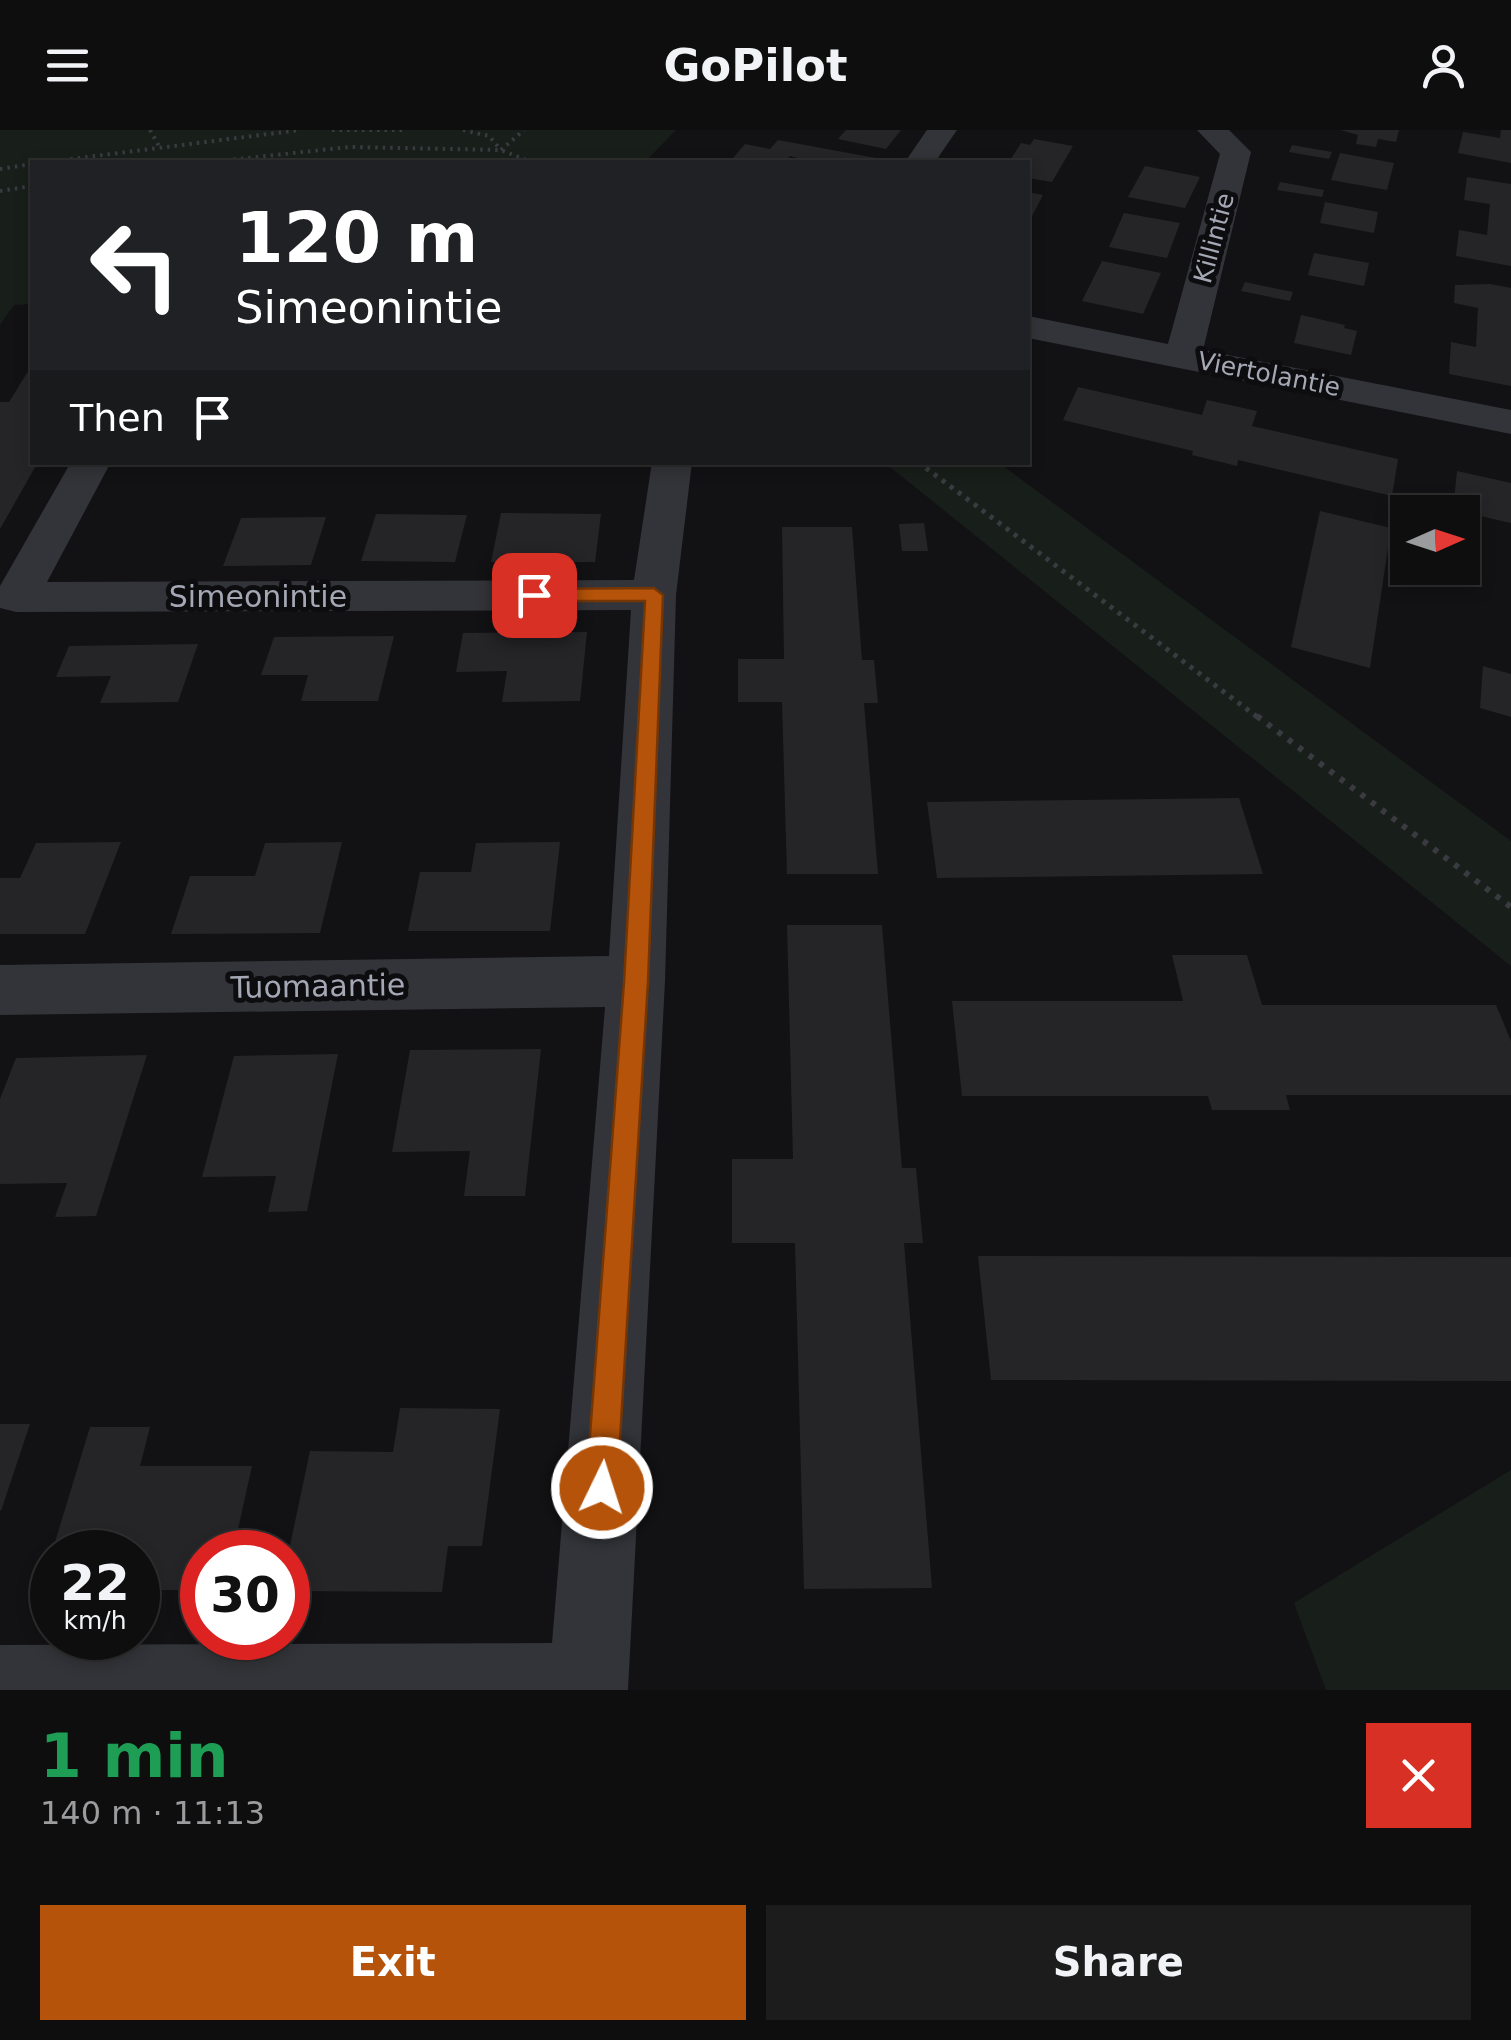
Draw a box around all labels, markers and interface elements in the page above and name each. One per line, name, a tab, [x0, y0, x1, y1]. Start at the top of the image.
icon: menu	[40, 38, 95, 93]
icon: person	[1416, 38, 1471, 93]
text: GoPilot	[663, 39, 848, 92]
street label: Killintie	[1188, 190, 1240, 286]
text: 120 m	[235, 197, 478, 279]
icon: left	[70, 200, 200, 330]
text: Simeonintie	[235, 281, 503, 334]
street label: Viertolantie	[1195, 346, 1343, 402]
icon: arrive	[185, 390, 240, 445]
text: Then	[70, 396, 165, 440]
north arrow	[1390, 495, 1480, 585]
map controls	[1390, 495, 1480, 585]
pin	[492, 553, 577, 638]
icon: arrive	[507, 568, 562, 623]
street label: Simeonintie	[169, 579, 347, 614]
street label: Tuomaantie	[229, 967, 406, 1005]
position arrow	[550, 1436, 654, 1540]
speed limit sign: 30	[180, 1530, 310, 1660]
text: 22	[60, 1554, 130, 1612]
text: km/h	[63, 1606, 127, 1635]
text: 1 min	[40, 1721, 228, 1791]
button: close	[1366, 1723, 1471, 1828]
text: 140 m · 11:13	[40, 1794, 265, 1832]
button: Exit	[40, 1905, 746, 2020]
button: Share	[766, 1905, 1471, 2020]

